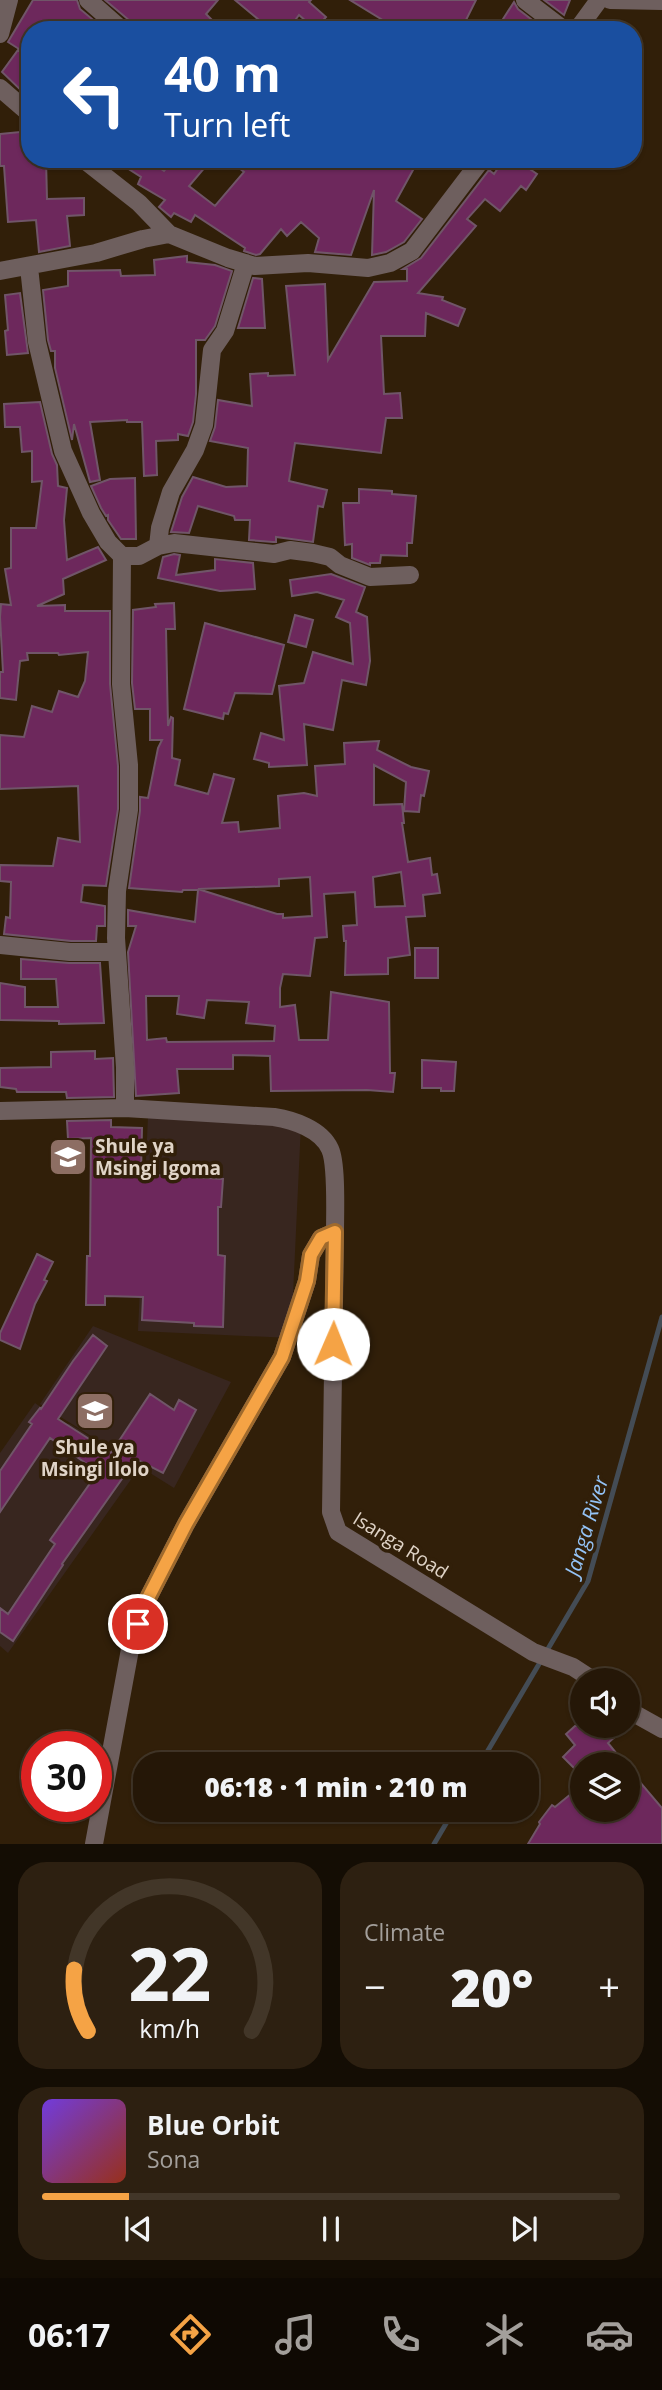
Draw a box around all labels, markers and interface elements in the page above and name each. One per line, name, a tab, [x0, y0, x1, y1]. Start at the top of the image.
text: 40 m	[164, 40, 281, 106]
icon: left	[49, 49, 140, 140]
text: Turn left	[164, 103, 290, 146]
place label: Shule ya Msingi Igoma	[95, 1133, 221, 1181]
school or university icon: Shule ya Msingi Igoma	[47, 1136, 89, 1178]
position arrow	[296, 1307, 370, 1381]
school or university icon: Shule ya Msingi Ilolo	[74, 1390, 116, 1432]
place label: Shule ya Msingi Ilolo	[41, 1434, 149, 1482]
water label: Janga River	[556, 1472, 615, 1583]
street label: Isanga Road	[348, 1505, 454, 1585]
pin	[108, 1594, 168, 1654]
icon: arrive	[119, 1605, 157, 1643]
map controls	[570, 1668, 640, 1822]
button: sound	[570, 1668, 640, 1738]
speed limit sign: 30	[21, 1731, 112, 1822]
button: layers	[570, 1752, 640, 1822]
text: 06:18 · 1 min · 210 m	[205, 1769, 467, 1805]
text: Climate	[364, 1916, 445, 1948]
text: 22	[128, 1924, 212, 2023]
text: 20°	[451, 1951, 533, 2022]
text: −	[364, 1960, 386, 2012]
text: +	[598, 1960, 620, 2012]
text: km/h	[140, 2011, 200, 2045]
text: Blue Orbit	[147, 2107, 280, 2143]
text: Sona	[147, 2143, 200, 2175]
icon: previous	[119, 2210, 157, 2248]
icon: pause	[312, 2210, 350, 2248]
icon: next	[505, 2210, 543, 2248]
icon: directions	[166, 2310, 215, 2359]
icon: music	[271, 2310, 320, 2359]
icon: phone	[376, 2310, 425, 2359]
icon: climate	[480, 2310, 529, 2359]
icon: car	[585, 2310, 634, 2359]
text: 06:17	[28, 2313, 110, 2356]

